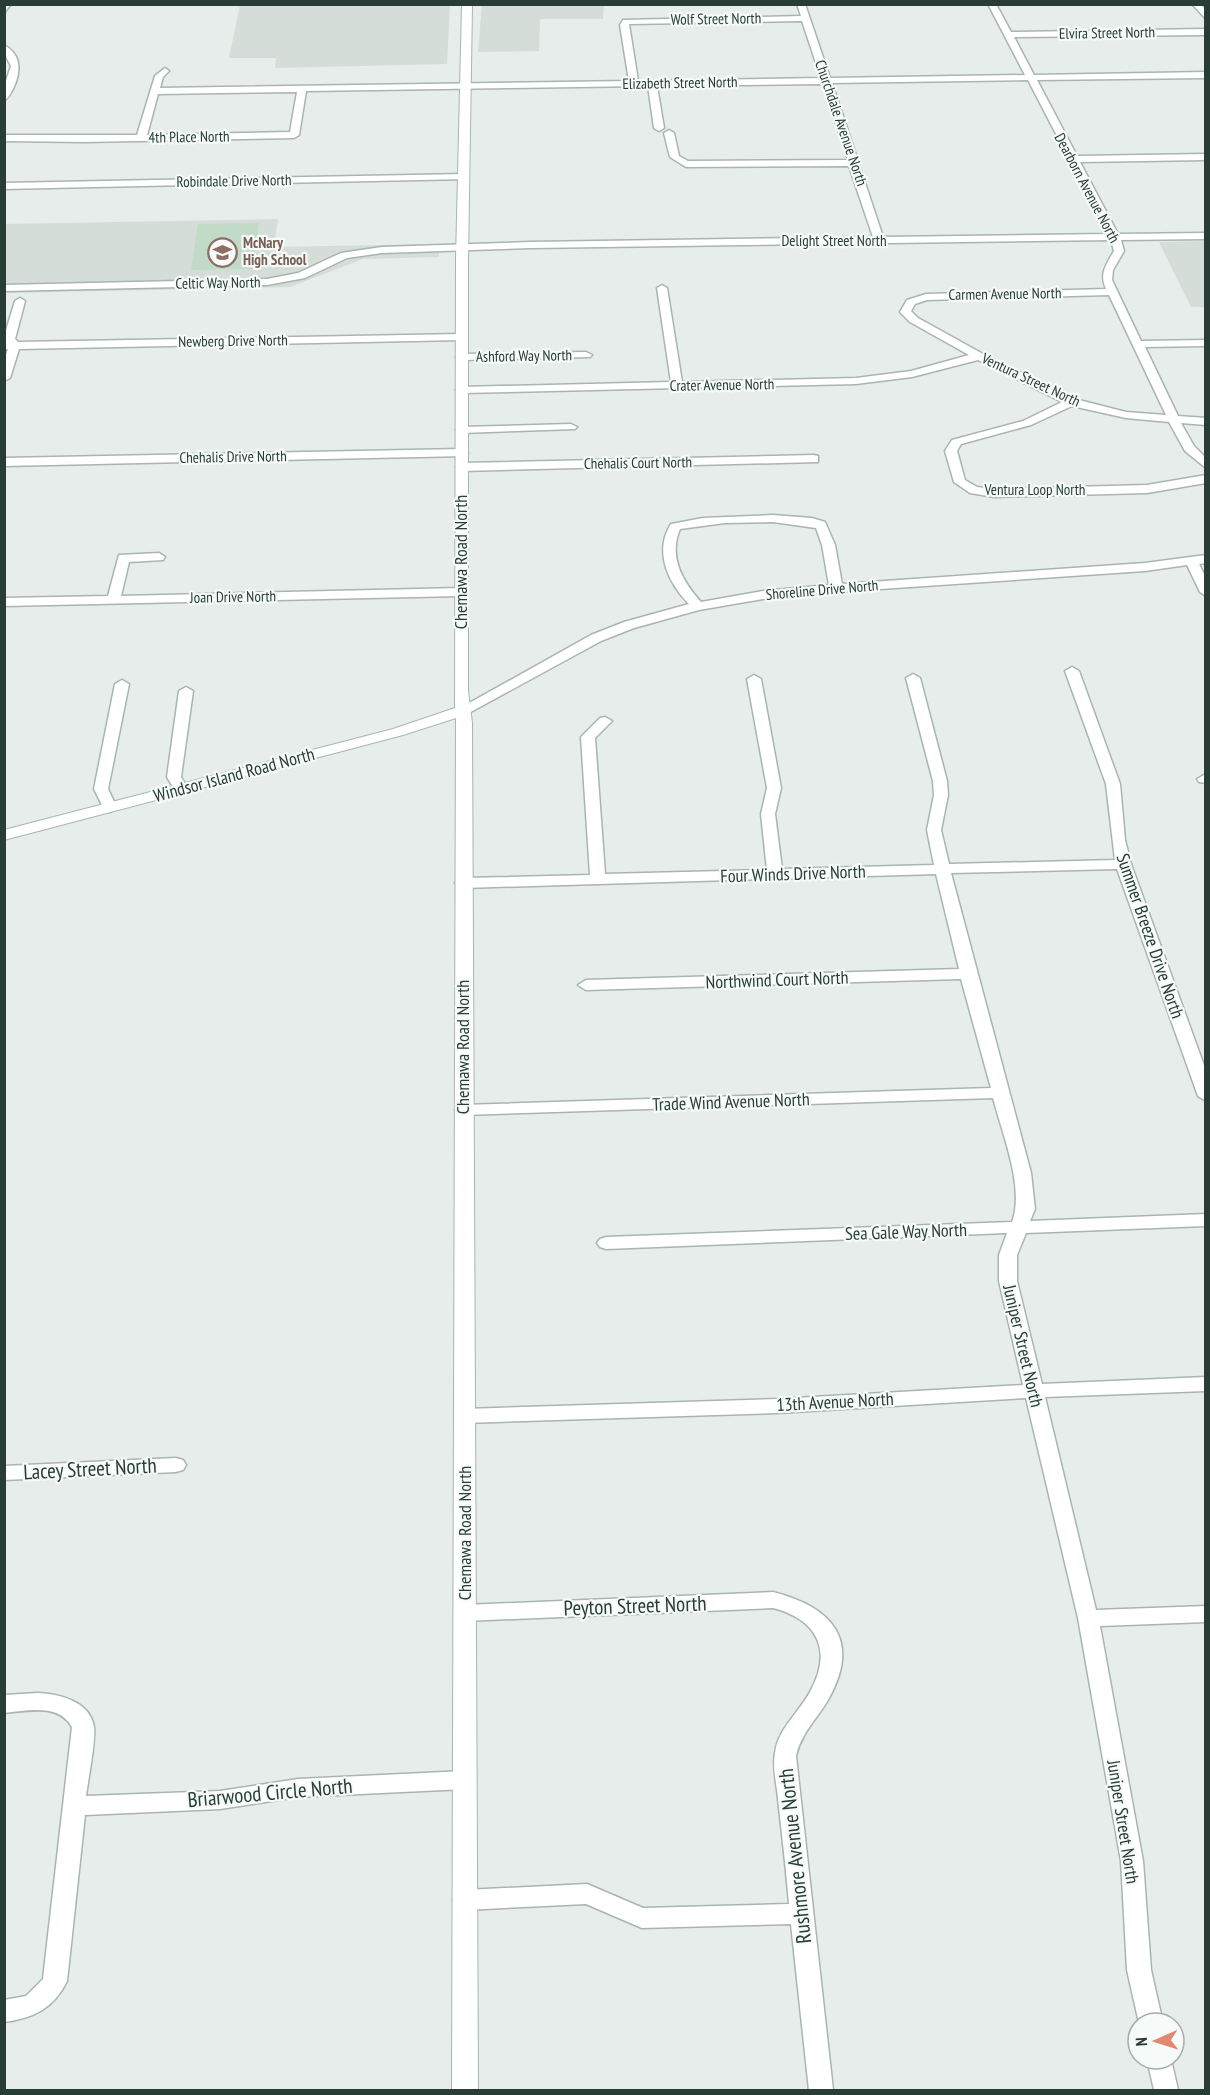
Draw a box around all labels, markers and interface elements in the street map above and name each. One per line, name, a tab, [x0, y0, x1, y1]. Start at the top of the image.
street label: Wolf Street North	[671, 8, 761, 29]
street label: Elvira Street North	[1059, 22, 1155, 43]
street label: Churchdale Avenue North	[811, 57, 872, 188]
street label: Elizabeth Street North	[622, 72, 738, 93]
street label: 4th Place North	[148, 126, 230, 147]
street label: Dearborn Avenue North	[1051, 130, 1124, 246]
street label: Robindale Drive North	[176, 170, 292, 191]
street label: Delight Street North	[781, 231, 887, 250]
place label: McNary High School	[243, 233, 307, 269]
school or university icon: McNary High School	[206, 236, 238, 268]
street label: Celtic Way North	[175, 272, 261, 293]
street label: Carmen Avenue North	[948, 283, 1062, 304]
street label: Newberg Drive North	[178, 330, 288, 351]
street label: Ashford Way North	[476, 345, 572, 366]
street label: Ventura Street North	[978, 348, 1084, 411]
street label: Crater Avenue North	[669, 374, 775, 395]
street label: Chehalis Drive North	[179, 446, 287, 467]
street label: Chehalis Court North	[584, 452, 692, 473]
street label: Ventura Loop North	[984, 480, 1085, 499]
street label: Chemawa Road North	[449, 495, 472, 629]
street label: Shoreline Drive North	[765, 575, 879, 604]
street label: Joan Drive North	[189, 586, 276, 607]
street label: Windsor Island Road North	[151, 742, 317, 807]
street label: Summer Breeze Drive North	[1111, 850, 1189, 1021]
street label: Four Winds Drive North	[720, 859, 866, 888]
street label: Northwind Court North	[705, 966, 849, 993]
street label: Chemawa Road North	[451, 980, 474, 1114]
street label: Trade Wind Avenue North	[652, 1087, 810, 1116]
street label: Sea Gale Way North	[845, 1218, 967, 1245]
street label: Juniper Street North	[998, 1282, 1049, 1409]
street label: 13th Avenue North	[776, 1387, 894, 1416]
street label: Lacey Street North	[23, 1452, 157, 1485]
street label: Chemawa Road North	[453, 1466, 476, 1600]
street label: Peyton Street North	[563, 1590, 707, 1621]
street label: Juniper Street North	[1102, 1758, 1145, 1885]
street label: Rushmore Avenue North	[772, 1767, 817, 1945]
street label: Briarwood Circle North	[186, 1772, 353, 1813]
north arrow	[1126, 2011, 1186, 2071]
text: N	[1131, 2037, 1151, 2047]

